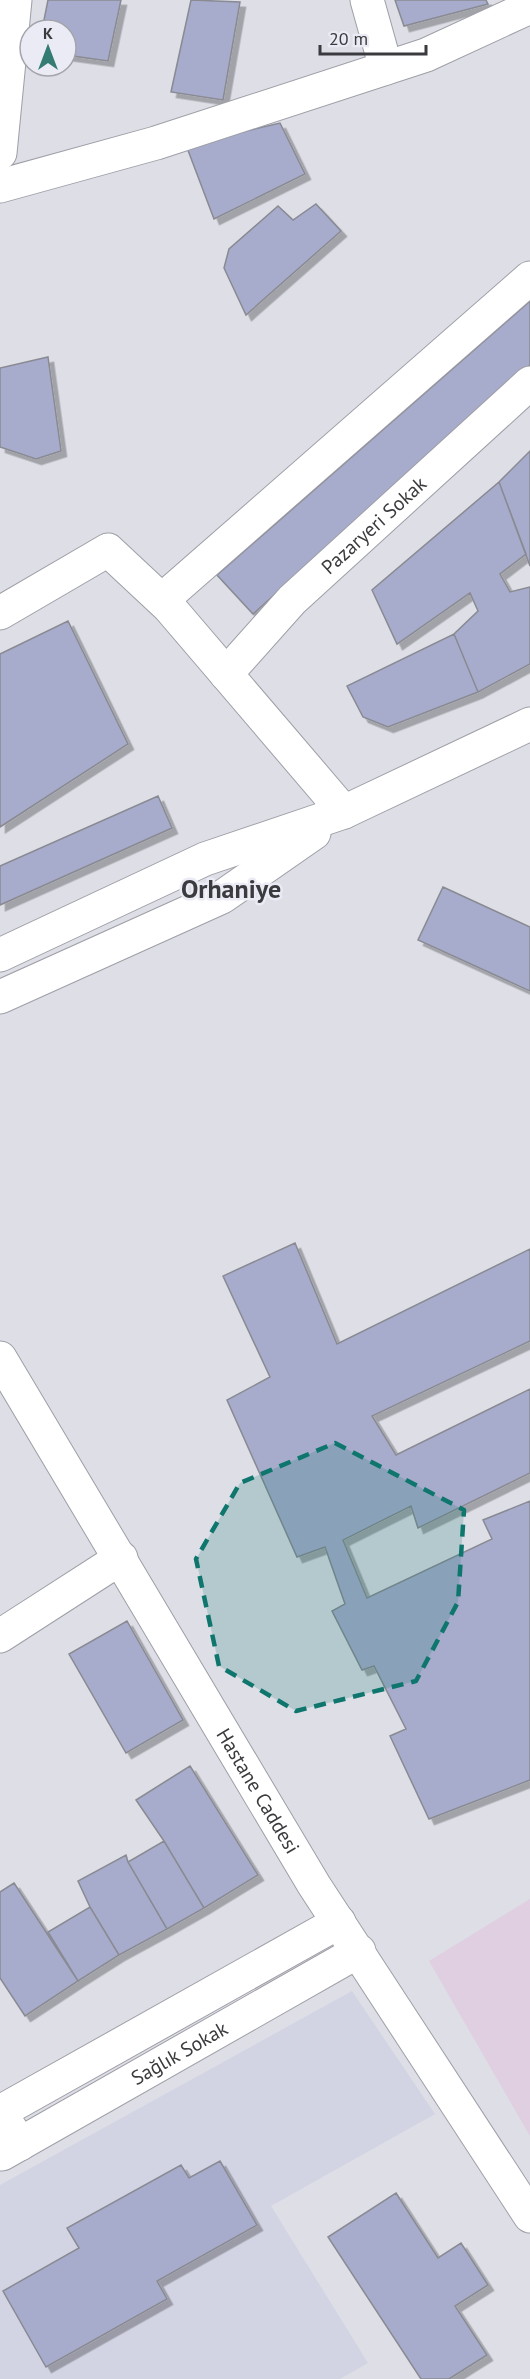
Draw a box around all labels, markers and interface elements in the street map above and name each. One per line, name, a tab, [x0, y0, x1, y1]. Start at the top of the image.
north arrow	[18, 18, 78, 78]
scale bar	[320, 18, 426, 56]
text: K	[43, 23, 53, 43]
text: 20 m	[329, 27, 368, 50]
street label: Pazaryeri Sokak	[316, 471, 432, 580]
district label: Orhaniye	[181, 872, 281, 905]
street label: Hastane Caddesi	[211, 1724, 305, 1858]
street label: Sağlık Sokak	[126, 2015, 233, 2091]

